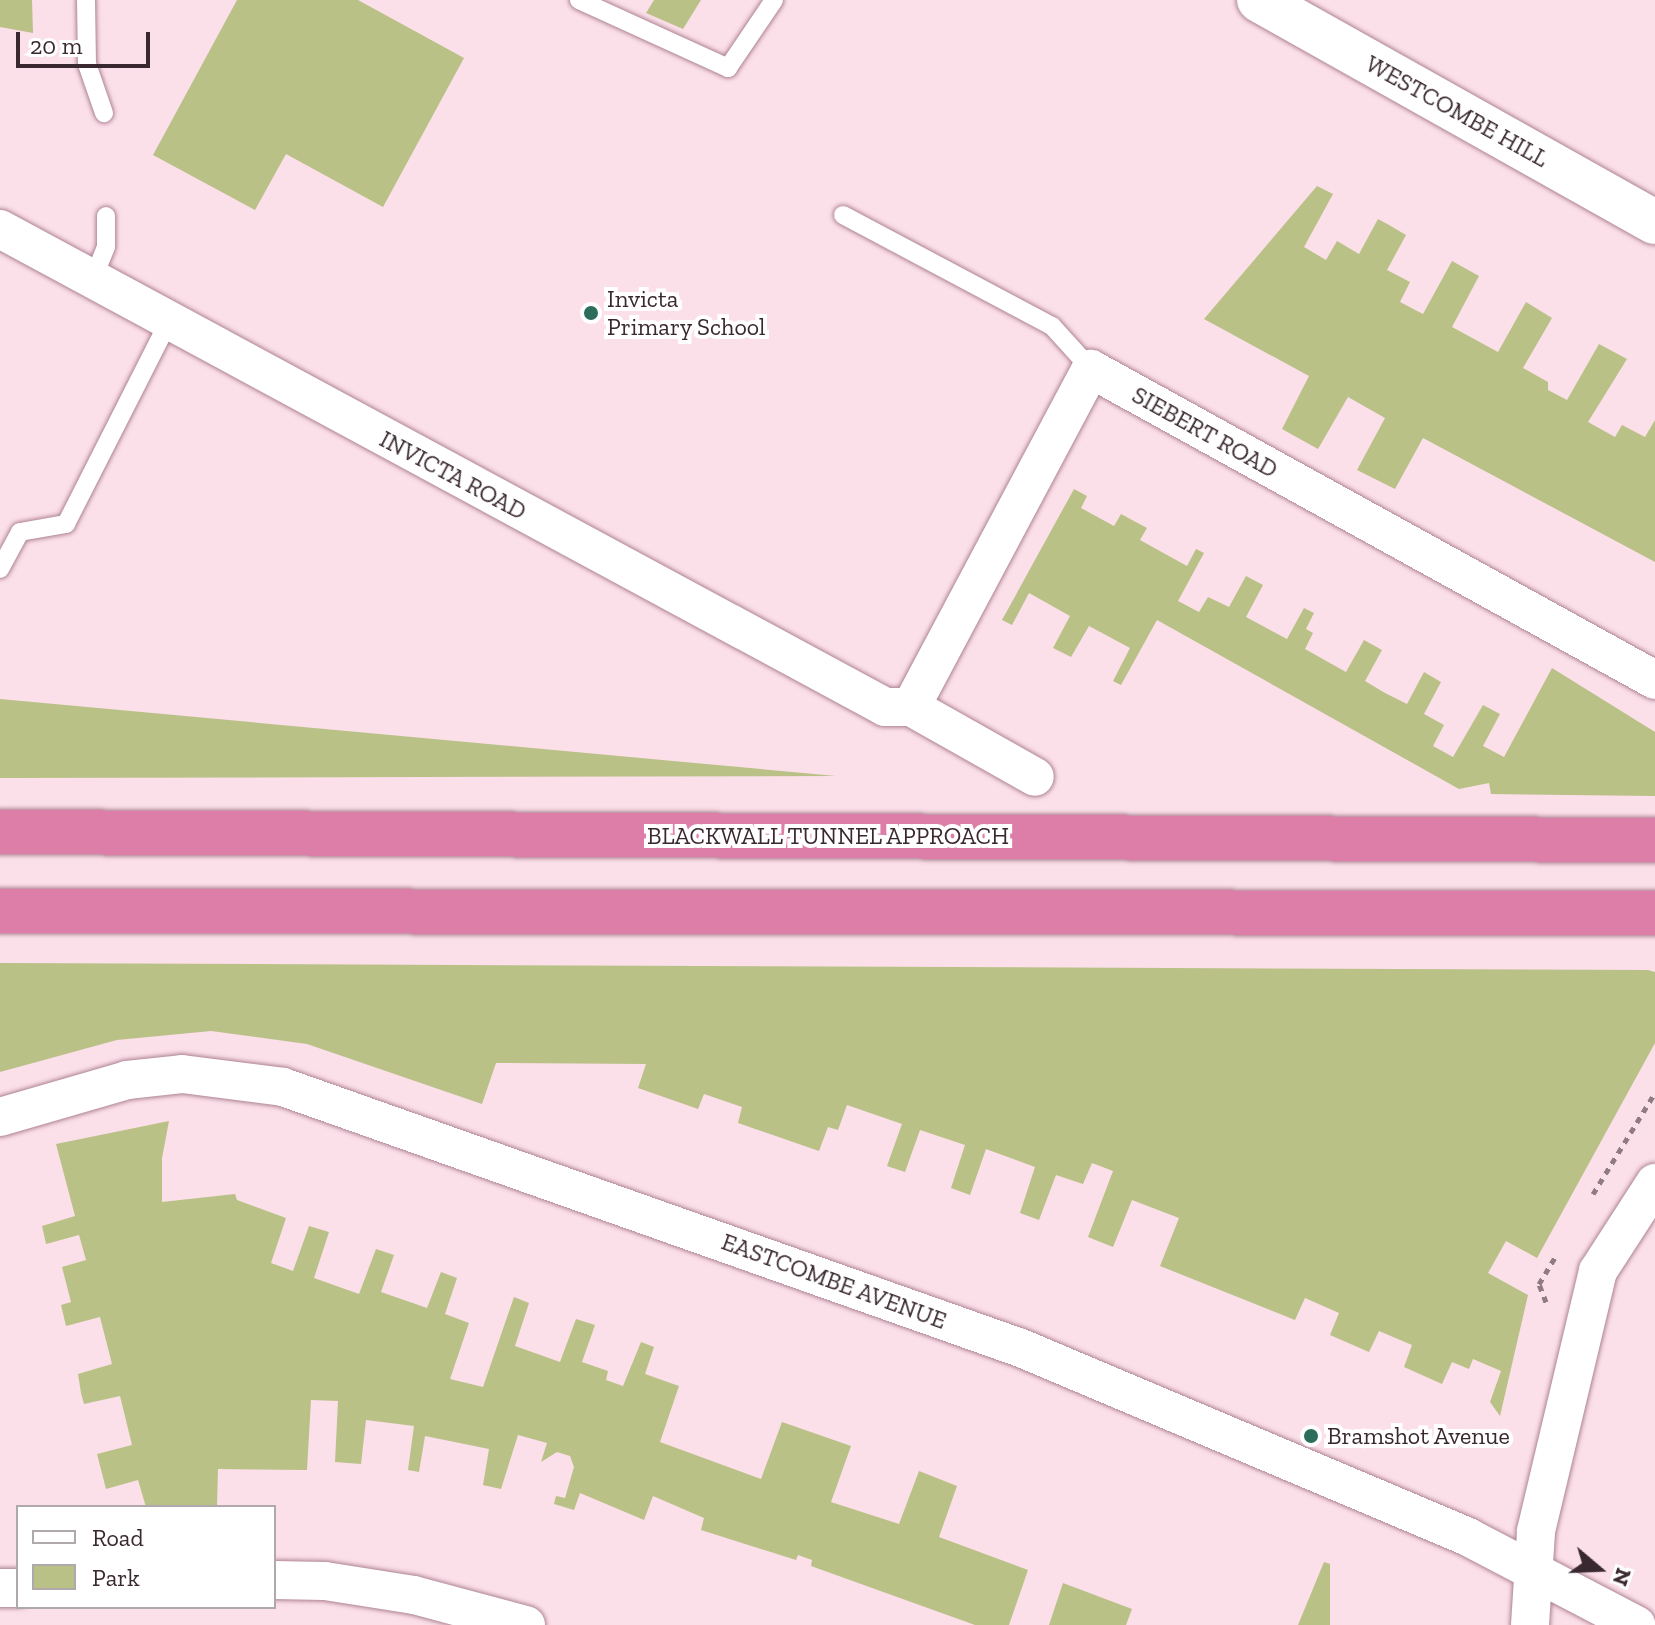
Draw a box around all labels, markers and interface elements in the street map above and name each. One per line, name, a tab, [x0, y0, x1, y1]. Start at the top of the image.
scale bar	[20, 16, 154, 66]
text: 20 m	[30, 31, 82, 60]
street label: WESTCOMBE HILL	[1361, 49, 1553, 173]
place label: Invicta Primary School	[607, 285, 766, 341]
marker: Invicta Primary School	[582, 304, 600, 322]
street label: SIEBERT ROAD	[1127, 380, 1283, 484]
street label: INVICTA ROAD	[375, 424, 531, 526]
street label: BLACKWALL TUNNEL APPROACH	[646, 822, 1010, 850]
street label: EASTCOMBE AVENUE	[717, 1227, 951, 1335]
place label: Bramshot Avenue	[1327, 1422, 1511, 1450]
marker: Bramshot Avenue	[1302, 1427, 1320, 1445]
legend	[16, 1505, 276, 1609]
text: Road	[92, 1523, 144, 1552]
north arrow	[1559, 1529, 1639, 1609]
text: Park	[92, 1563, 140, 1592]
text: N	[1607, 1565, 1638, 1589]

